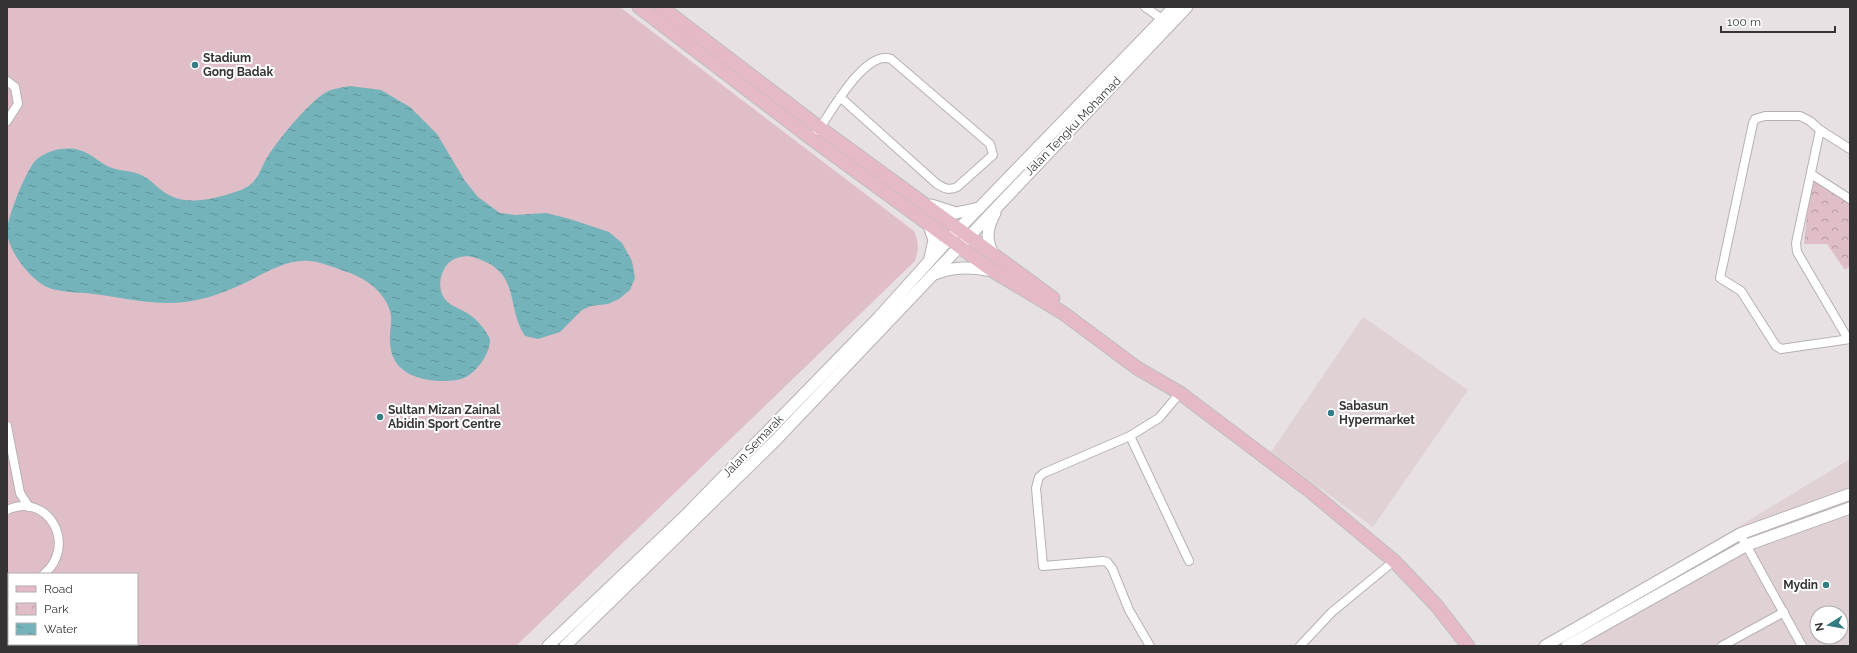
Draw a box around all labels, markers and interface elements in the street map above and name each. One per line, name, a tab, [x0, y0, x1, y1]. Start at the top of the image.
scale bar	[1721, 8, 1835, 34]
text: 100 m	[1727, 15, 1761, 29]
place label: Stadium Gong Badak	[203, 51, 273, 79]
marker: Stadium Gong Badak	[190, 60, 200, 70]
street label: Jalan Tengku Mohamad	[1022, 74, 1124, 178]
place label: Sabasun Hypermarket	[1339, 399, 1415, 427]
place label: Sultan Mizan Zainal Abidin Sport Centre	[388, 403, 501, 431]
marker: Sabasun Hypermarket	[1326, 408, 1336, 418]
marker: Sultan Mizan Zainal Abidin Sport Centre	[375, 412, 385, 422]
street label: Jalan Semarak	[720, 412, 787, 480]
legend	[8, 573, 138, 645]
place label: Mydin	[1783, 578, 1818, 592]
marker: Mydin	[1821, 580, 1831, 590]
text: Road	[44, 582, 73, 596]
text: Park	[44, 602, 69, 616]
north arrow	[1809, 605, 1849, 645]
text: N	[1812, 621, 1827, 632]
text: Water	[44, 622, 78, 636]

